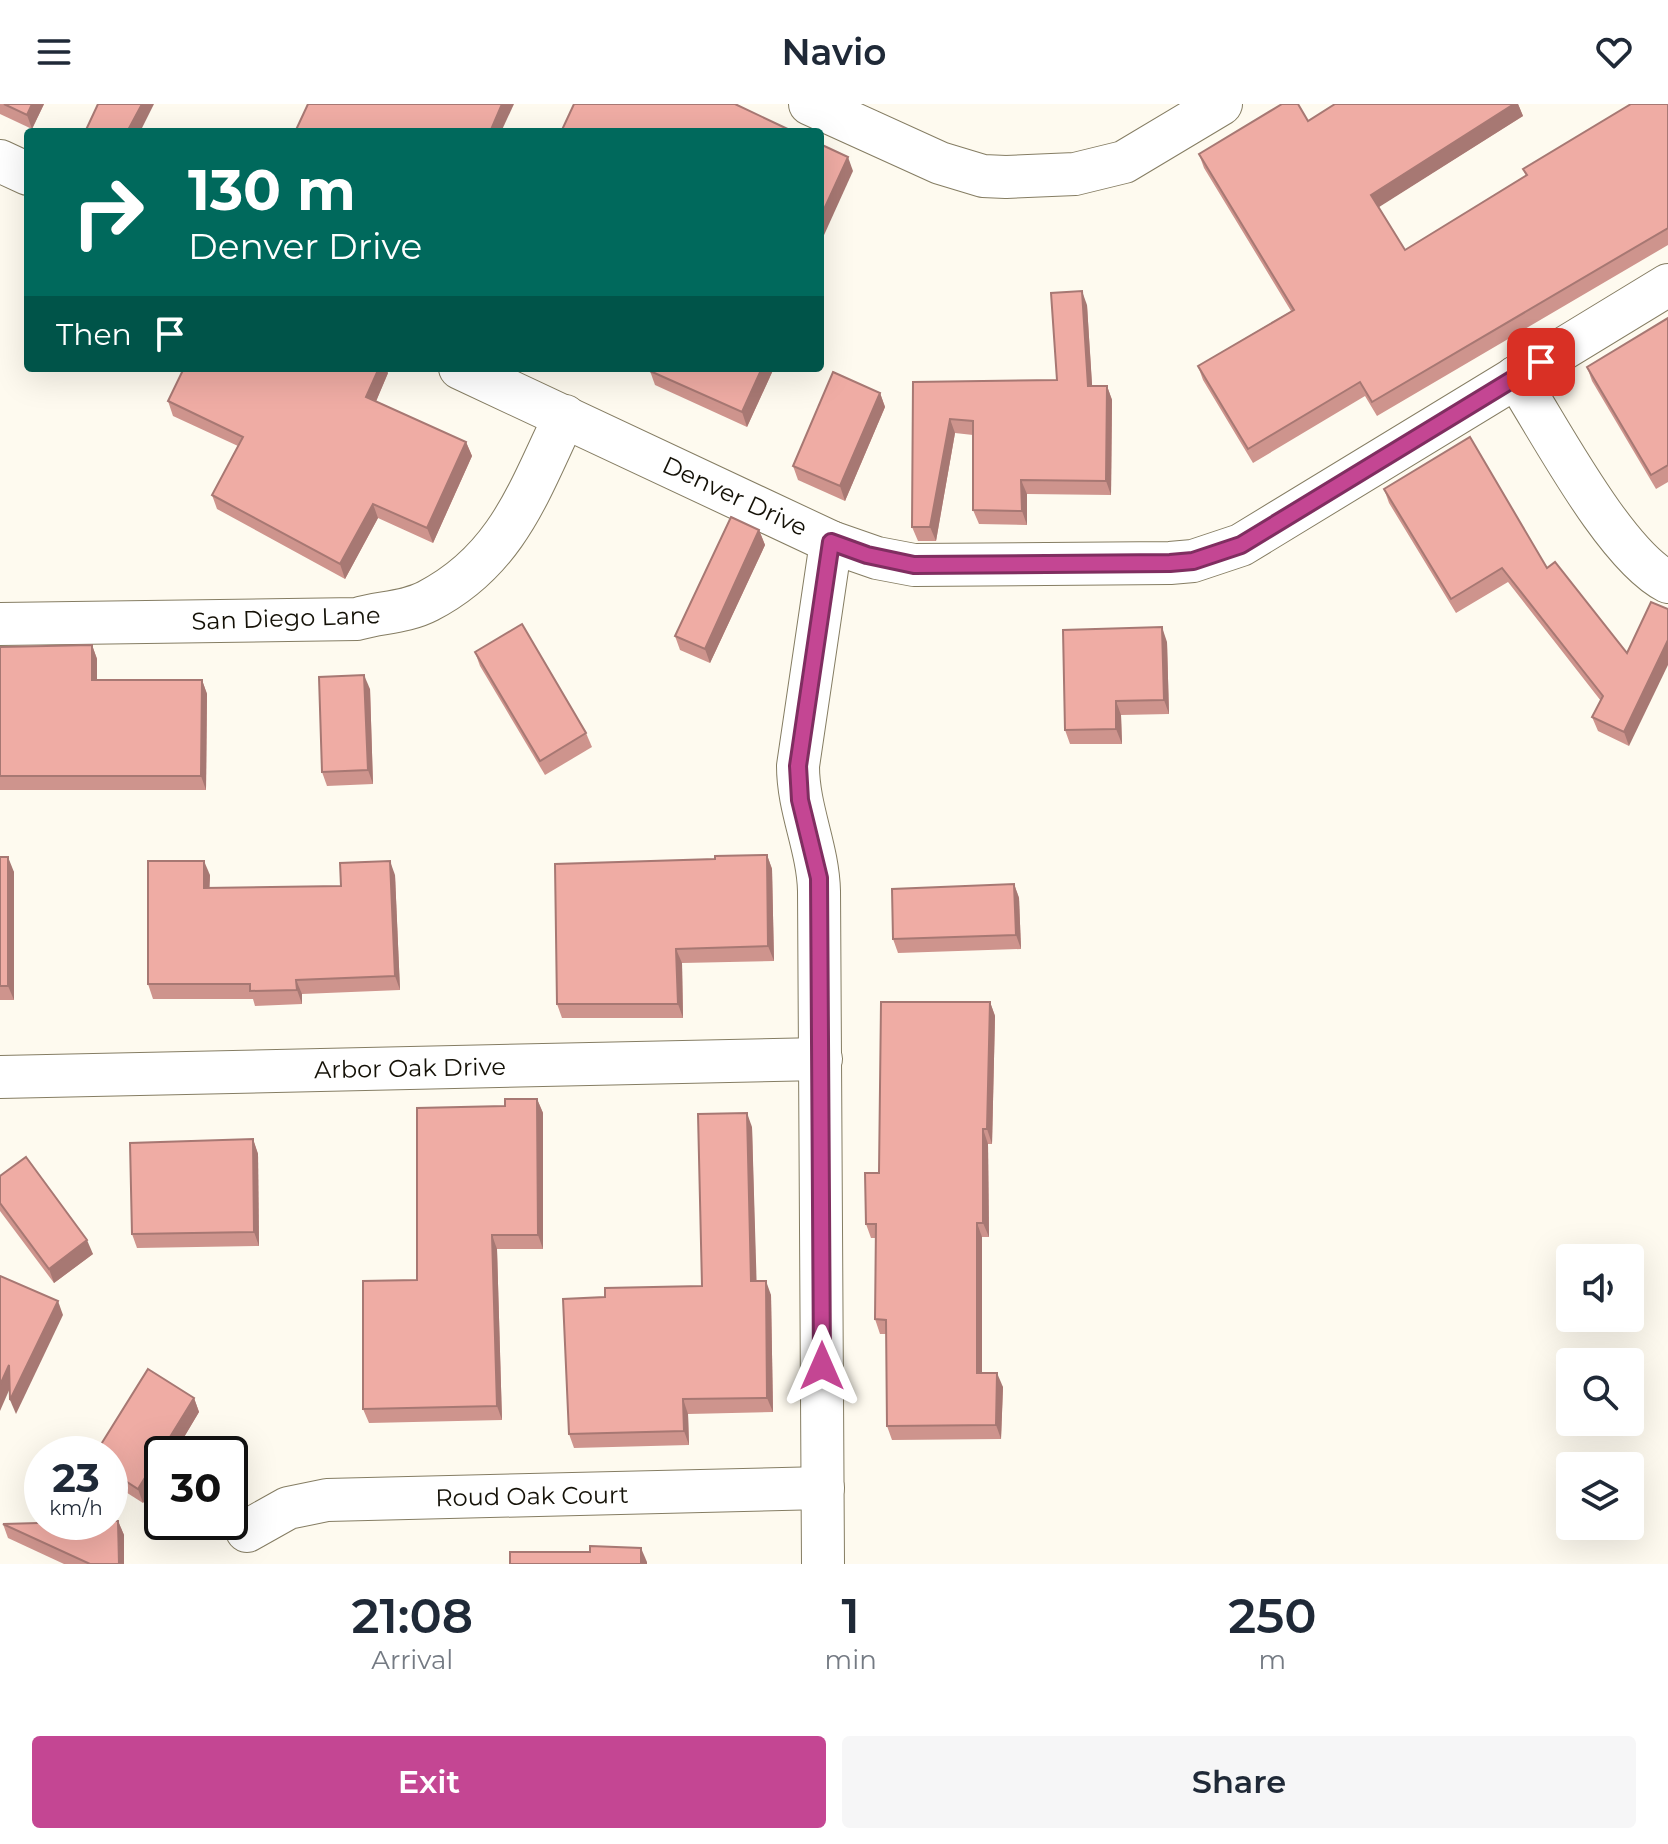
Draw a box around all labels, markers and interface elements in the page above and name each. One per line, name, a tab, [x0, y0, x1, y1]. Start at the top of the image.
icon: menu	[32, 30, 76, 74]
text: Navio	[781, 30, 887, 74]
icon: heart	[1592, 30, 1636, 74]
text: 130 m	[188, 156, 356, 224]
icon: right	[56, 160, 160, 264]
text: Denver Drive	[188, 224, 422, 268]
icon: arrive	[148, 312, 192, 356]
text: Then	[56, 316, 132, 353]
pin	[1507, 328, 1575, 396]
icon: arrive	[1519, 340, 1563, 384]
street label: Denver Drive	[658, 450, 812, 542]
street label: San Diego Lane	[191, 600, 381, 636]
street label: Arbor Oak Drive	[314, 1052, 506, 1084]
map controls	[1556, 1244, 1644, 1540]
button: sound	[1556, 1244, 1644, 1332]
position arrow	[780, 1324, 864, 1408]
button: search	[1556, 1348, 1644, 1436]
speed limit sign: 30	[144, 1436, 248, 1540]
button: layers	[1556, 1452, 1644, 1540]
text: 23	[52, 1453, 100, 1502]
street label: Roud Oak Court	[435, 1480, 629, 1512]
text: km/h	[49, 1496, 103, 1520]
text: 21:08	[352, 1587, 473, 1645]
text: 1	[841, 1587, 860, 1645]
text: 250	[1228, 1587, 1316, 1645]
text: Arrival	[371, 1644, 453, 1676]
text: min	[825, 1644, 877, 1676]
text: m	[1259, 1644, 1286, 1676]
button: Exit	[32, 1736, 826, 1828]
button: Share	[842, 1736, 1636, 1828]

